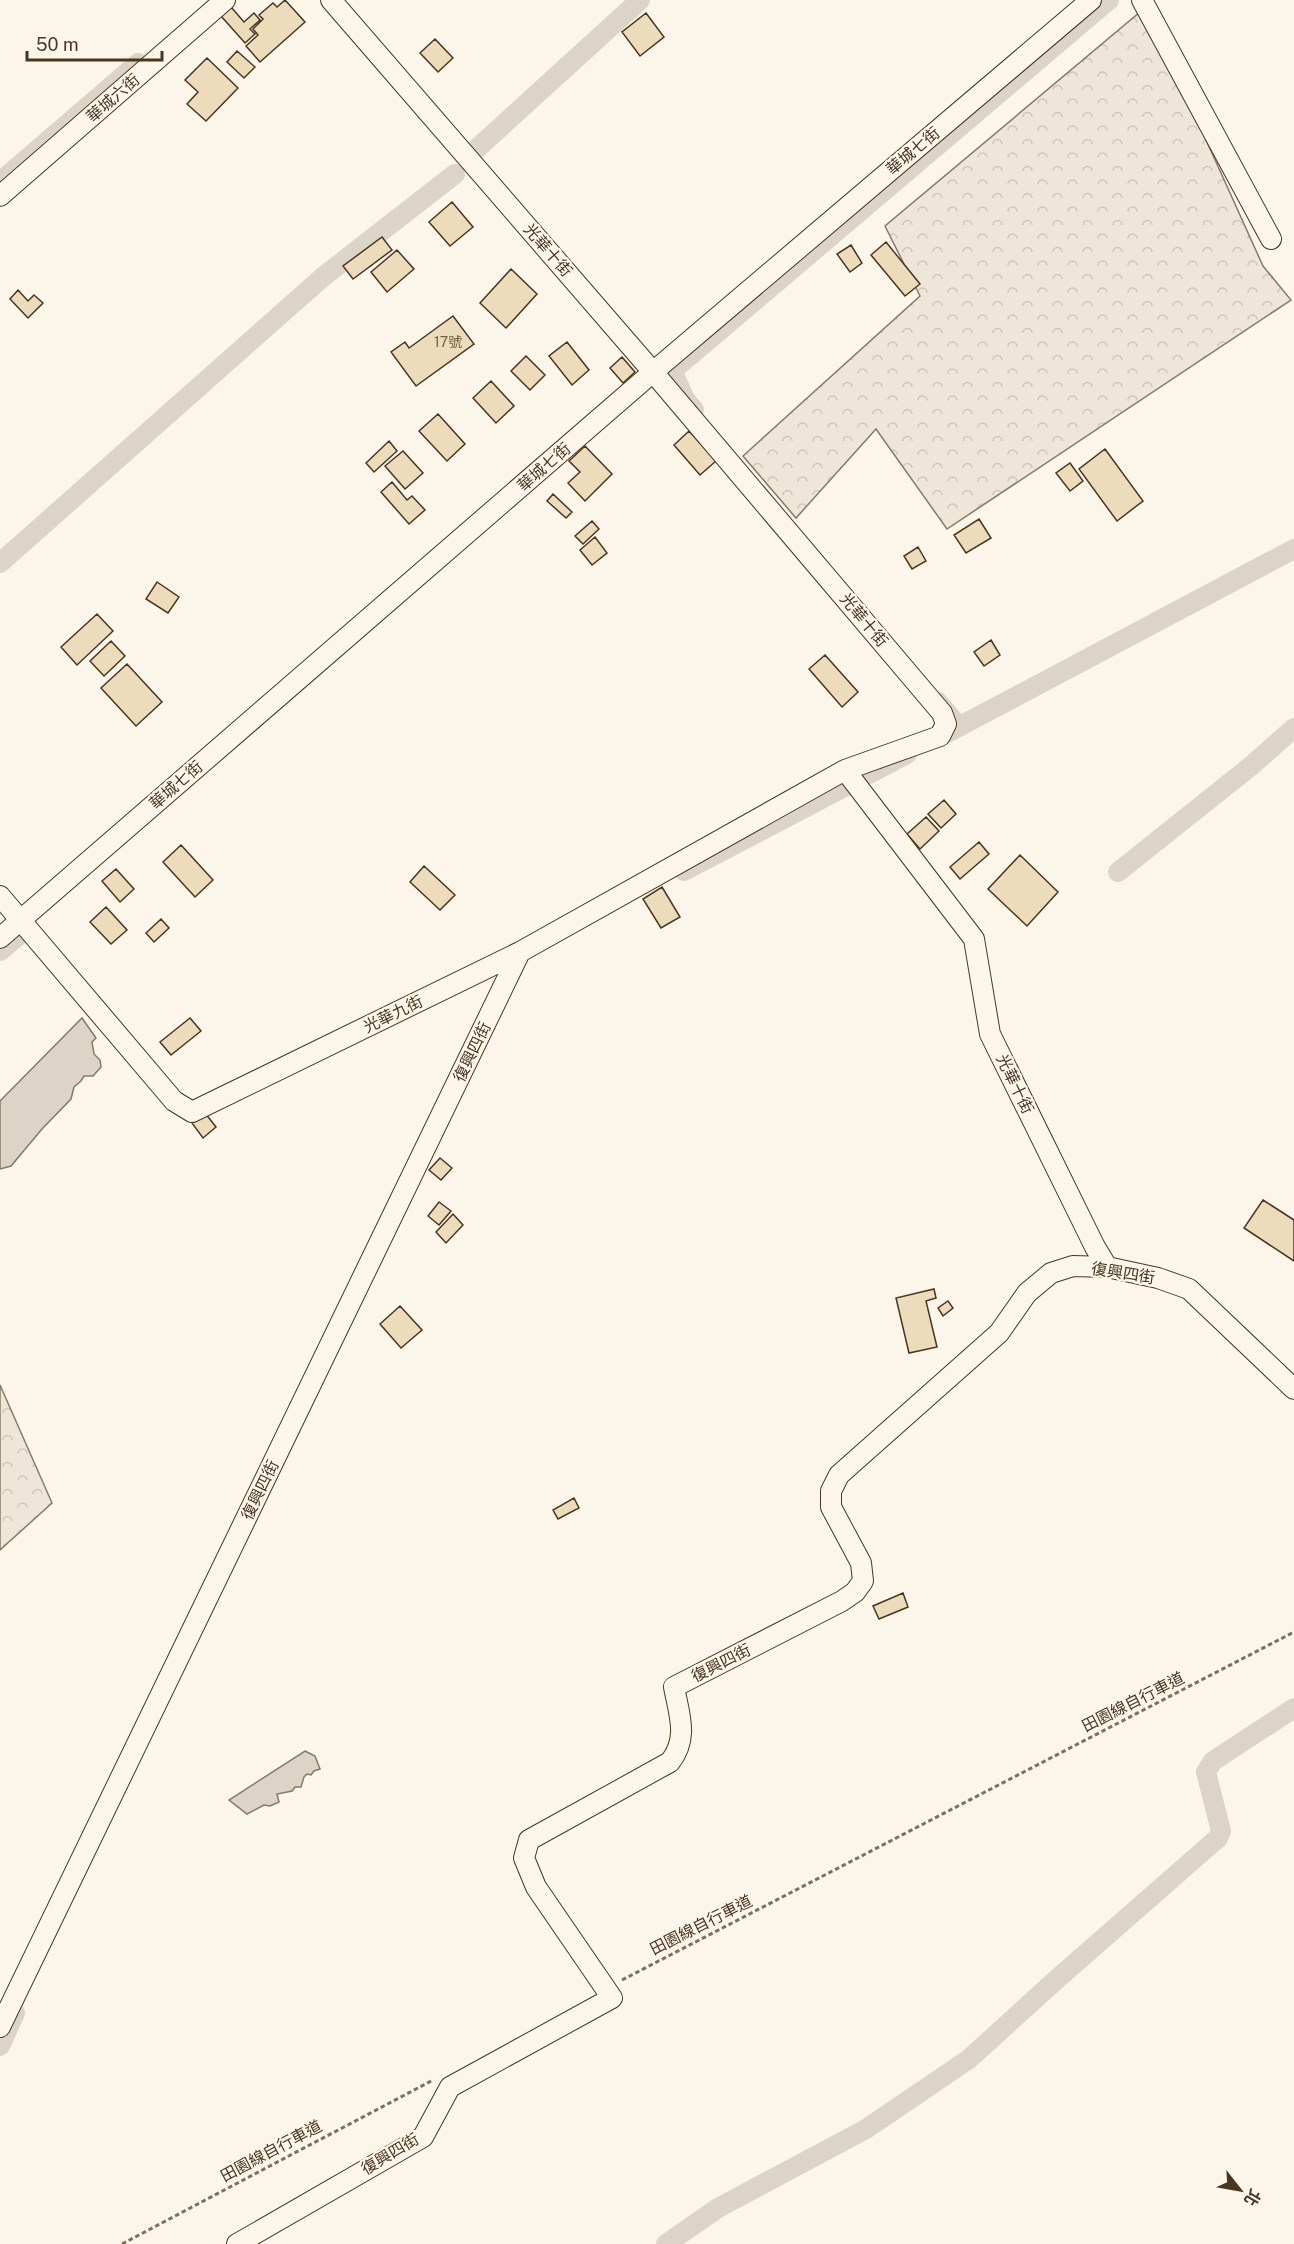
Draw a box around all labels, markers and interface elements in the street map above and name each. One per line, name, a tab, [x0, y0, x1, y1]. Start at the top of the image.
scale bar	[27, 24, 162, 62]
text: 50 m	[36, 34, 79, 55]
street label: 華城六街	[83, 70, 143, 126]
street label: 華城七街	[882, 123, 944, 179]
street label: 光華十街	[520, 220, 576, 280]
house number: 17號	[434, 334, 462, 350]
street label: 華城七街	[514, 439, 574, 495]
street label: 光華十街	[836, 589, 892, 651]
street label: 華城七街	[146, 757, 206, 813]
street label: 光華九街	[360, 991, 426, 1037]
street label: 復興四街	[449, 1019, 495, 1085]
street label: 光華十街	[992, 1051, 1038, 1117]
street label: 復興四街	[1090, 1259, 1156, 1287]
street label: 復興四街	[237, 1457, 283, 1523]
street label: 復興四街	[688, 1640, 754, 1686]
street label: 田園線自行車道	[1079, 1668, 1187, 1736]
street label: 田園線自行車道	[647, 1891, 755, 1959]
street label: 田園線自行車道	[217, 2116, 325, 2186]
street label: 復興四街	[358, 2129, 422, 2179]
north arrow	[1210, 2160, 1270, 2220]
text: 北	[1240, 2186, 1265, 2209]

